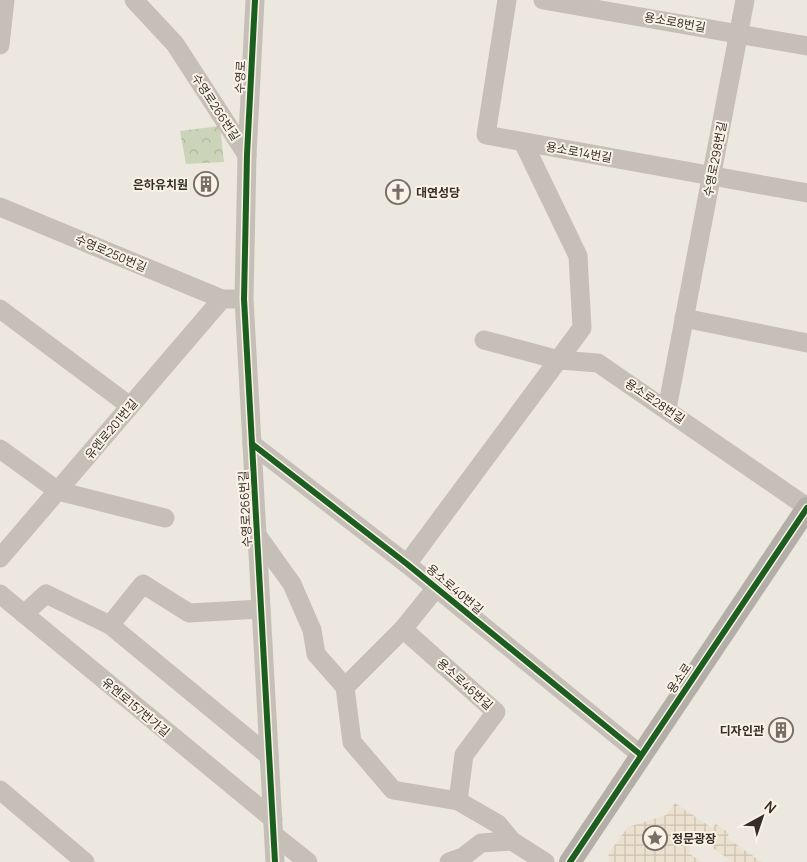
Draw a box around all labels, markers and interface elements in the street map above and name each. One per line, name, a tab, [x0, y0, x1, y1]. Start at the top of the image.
street label: 용소로8번길	[643, 8, 707, 36]
street label: 수영로	[231, 60, 249, 94]
street label: 수영로266번길	[188, 70, 244, 144]
street label: 수영로298번길	[699, 120, 731, 198]
street label: 용소로14번길	[545, 138, 613, 166]
building icon: 은하유치원	[193, 171, 219, 197]
place label: 은하유치원	[133, 176, 188, 193]
church icon: 대연성당	[385, 179, 411, 205]
place label: 대연성당	[416, 184, 460, 201]
street label: 수영로250번길	[73, 230, 149, 276]
street label: 용소로28번길	[622, 375, 688, 427]
street label: 유엔로201번길	[81, 395, 141, 463]
street label: 수영로266번길	[234, 470, 256, 548]
street label: 용소로40번길	[423, 560, 487, 618]
street label: 용소로46번길	[433, 654, 497, 714]
street label: 용소로	[663, 660, 695, 696]
street label: 유엔로157번가길	[98, 674, 174, 740]
building icon: 디자인관	[768, 717, 794, 743]
place label: 디자인관	[720, 722, 764, 739]
north arrow	[737, 792, 787, 842]
text: N	[761, 796, 781, 817]
place icon: 정문광장	[642, 825, 668, 851]
place label: 정문광장	[672, 830, 716, 847]

